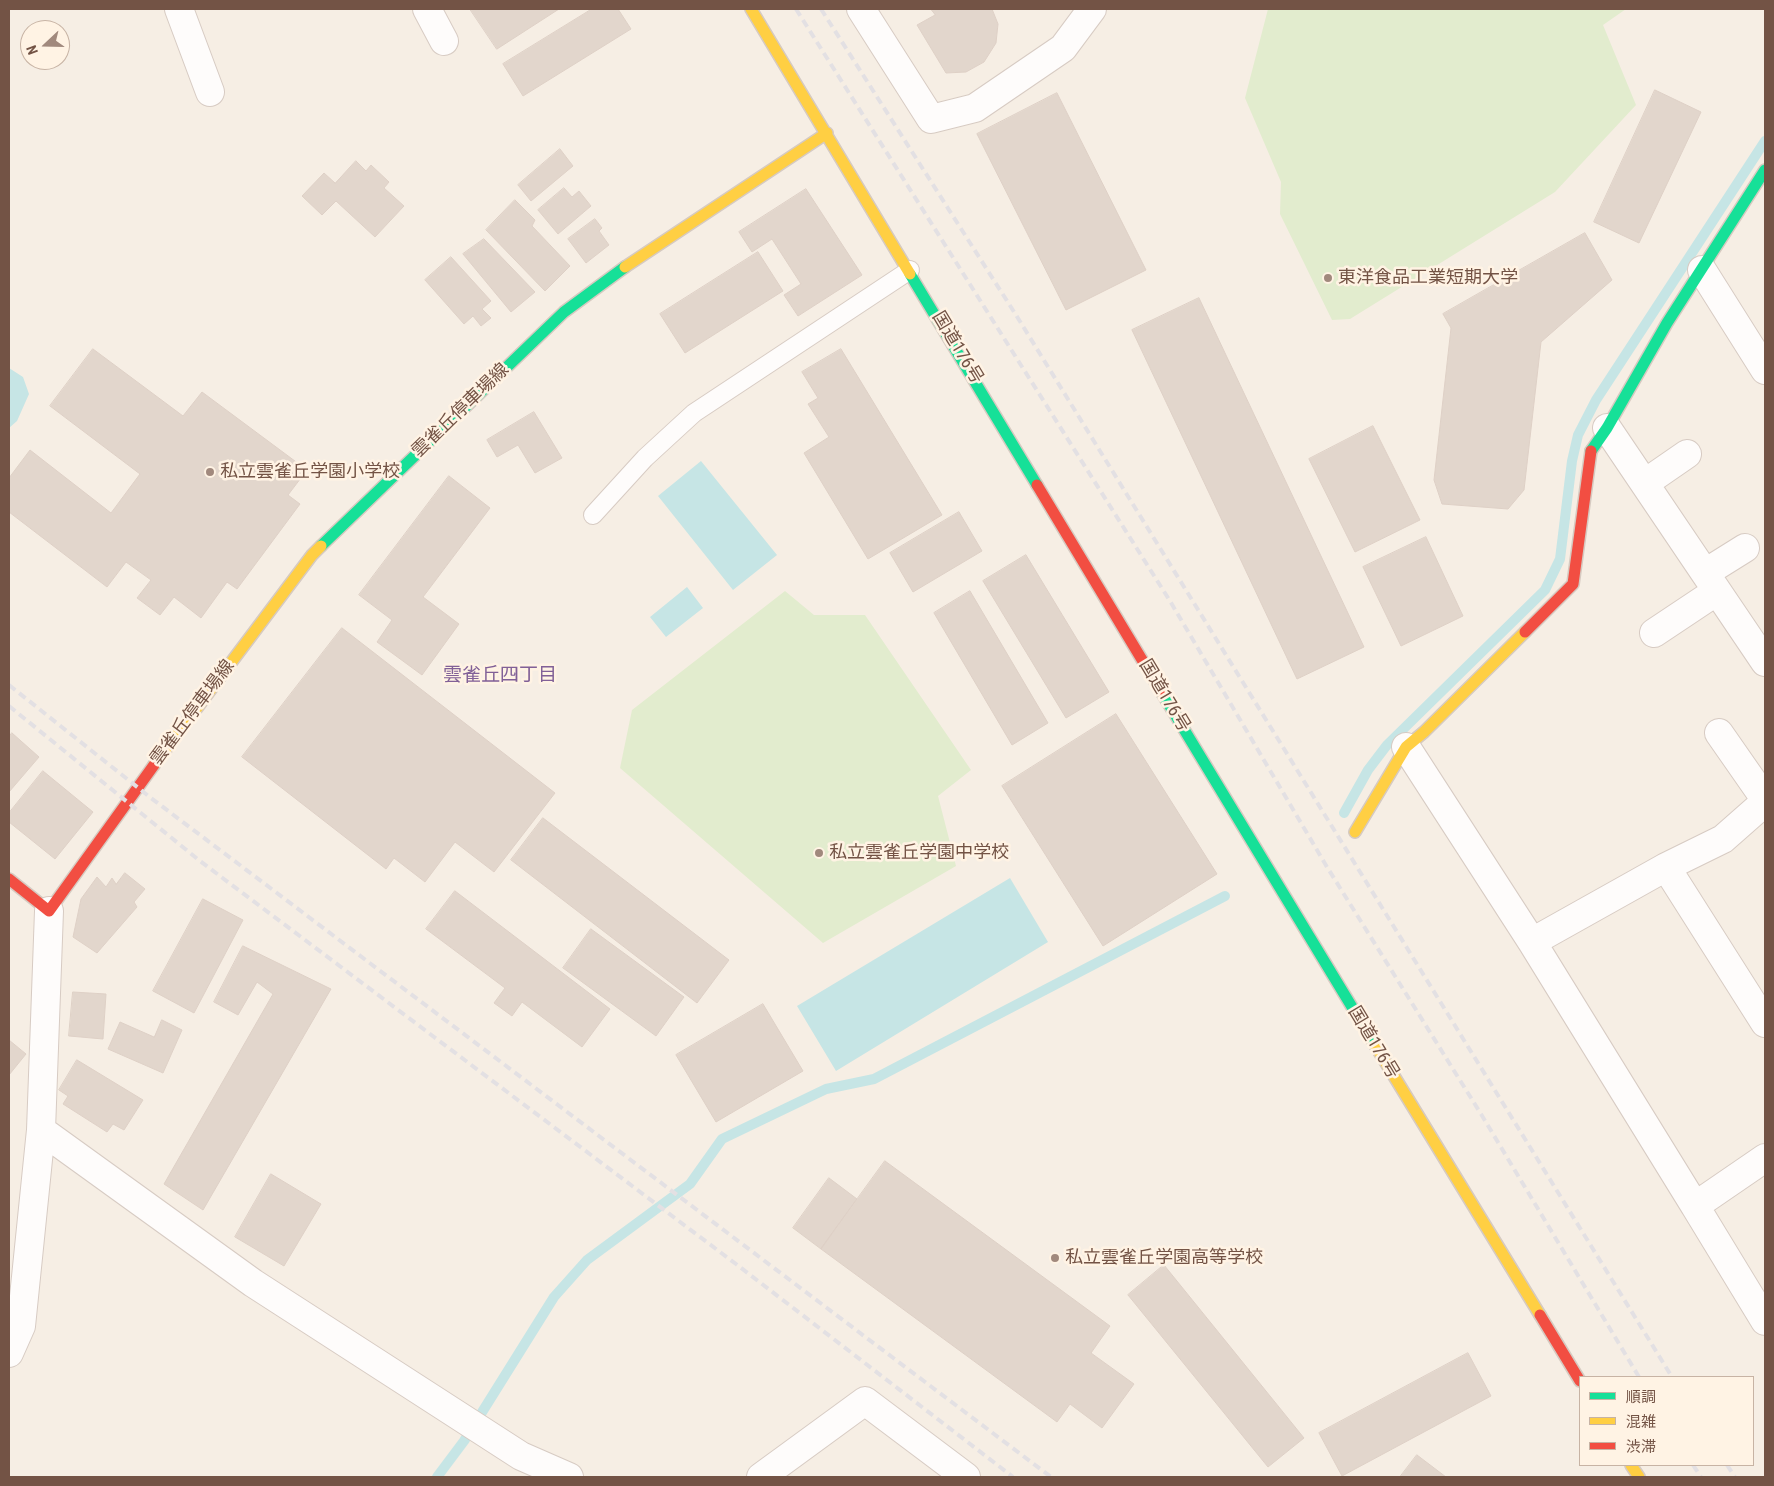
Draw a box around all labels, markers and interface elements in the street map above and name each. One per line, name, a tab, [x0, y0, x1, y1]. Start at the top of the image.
north arrow	[20, 20, 70, 70]
text: N	[23, 43, 41, 57]
place label: 東洋食品工業短期大学	[1338, 267, 1518, 289]
marker: 東洋食品工業短期大学	[1322, 272, 1334, 284]
street label: 国道176号	[927, 308, 987, 388]
street label: 雲雀丘停車場線	[408, 359, 514, 463]
place label: 私立雲雀丘学園小学校	[220, 461, 400, 483]
marker: 私立雲雀丘学園小学校	[204, 466, 216, 478]
street label: 雲雀丘停車場線	[146, 656, 240, 770]
street label: 国道176号	[1134, 656, 1194, 736]
district label: 雲雀丘四丁目	[443, 665, 557, 687]
place label: 私立雲雀丘学園中学校	[829, 842, 1009, 864]
marker: 私立雲雀丘学園中学校	[813, 847, 825, 859]
street label: 国道176号	[1343, 1003, 1403, 1083]
place label: 私立雲雀丘学園高等学校	[1065, 1247, 1263, 1269]
marker: 私立雲雀丘学園高等学校	[1049, 1252, 1061, 1264]
legend	[1579, 1376, 1754, 1466]
text: 順調	[1626, 1388, 1656, 1406]
text: 混雑	[1626, 1413, 1656, 1431]
text: 渋滞	[1626, 1438, 1656, 1456]

